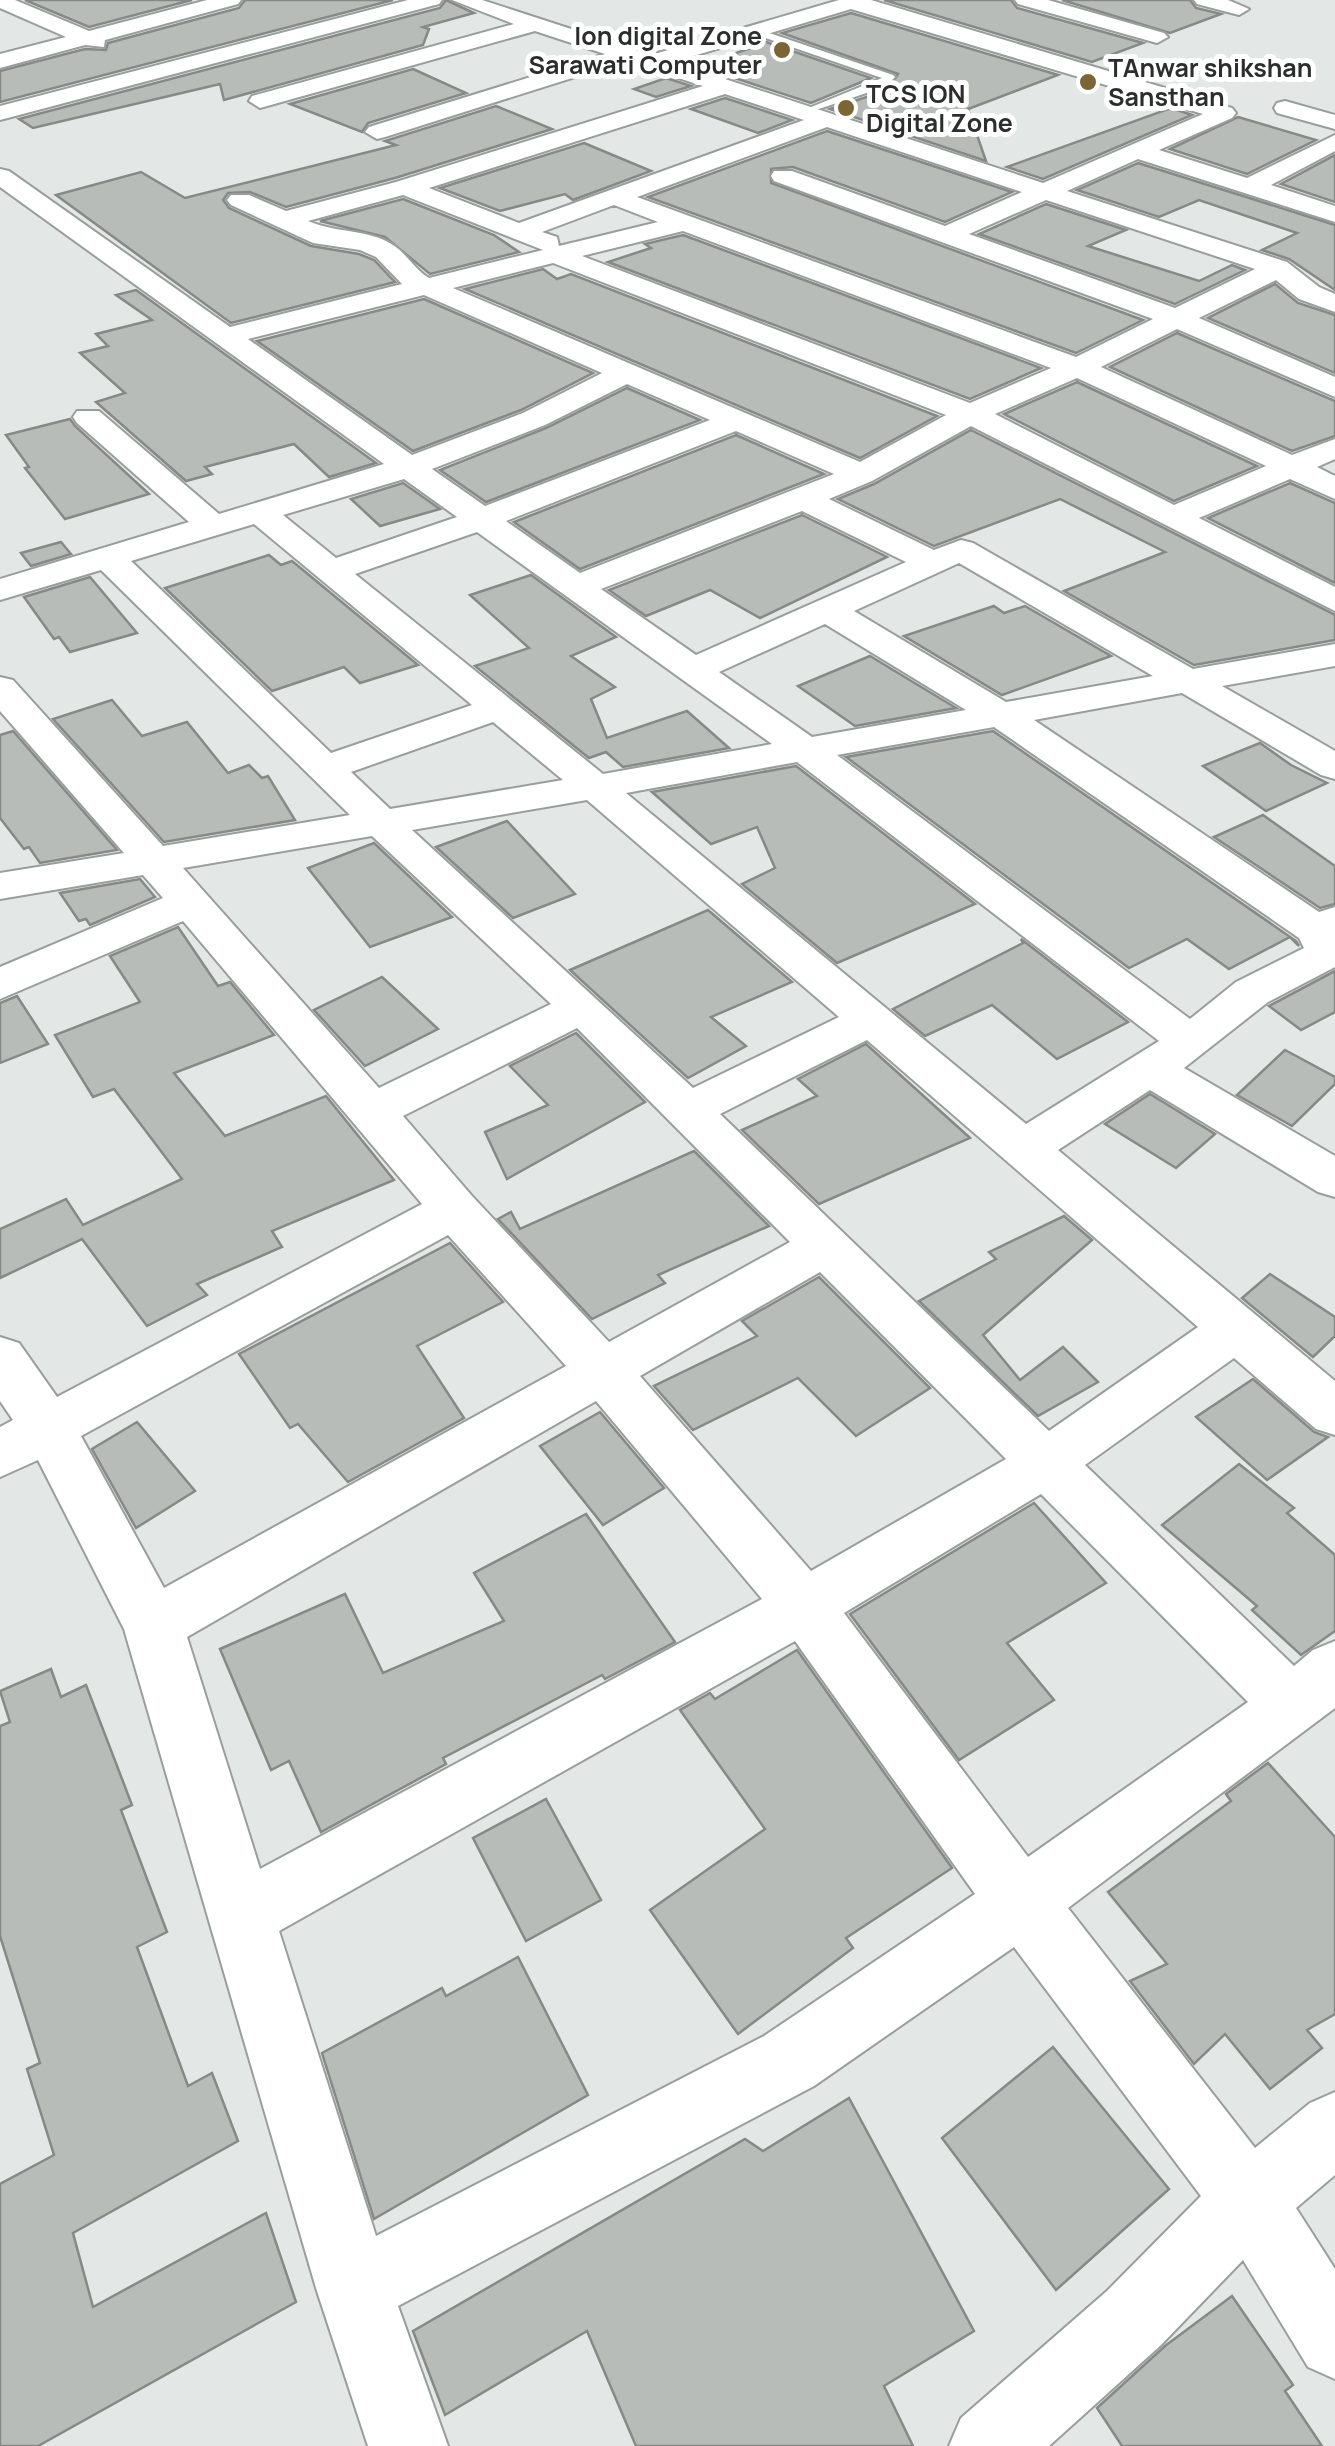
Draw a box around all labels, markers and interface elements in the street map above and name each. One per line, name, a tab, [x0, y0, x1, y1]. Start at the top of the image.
place label: Ion digital Zone Sarawati Computer	[528, 18, 762, 82]
marker: Ion digital Zone Sarawati Computer	[771, 39, 793, 61]
place label: TAnwar shikshan Sansthan	[1108, 50, 1312, 114]
marker: TAnwar shikshan Sansthan	[1077, 71, 1099, 93]
place label: TCS ION Digital Zone	[866, 76, 1013, 140]
marker: TCS ION Digital Zone	[835, 97, 857, 119]

